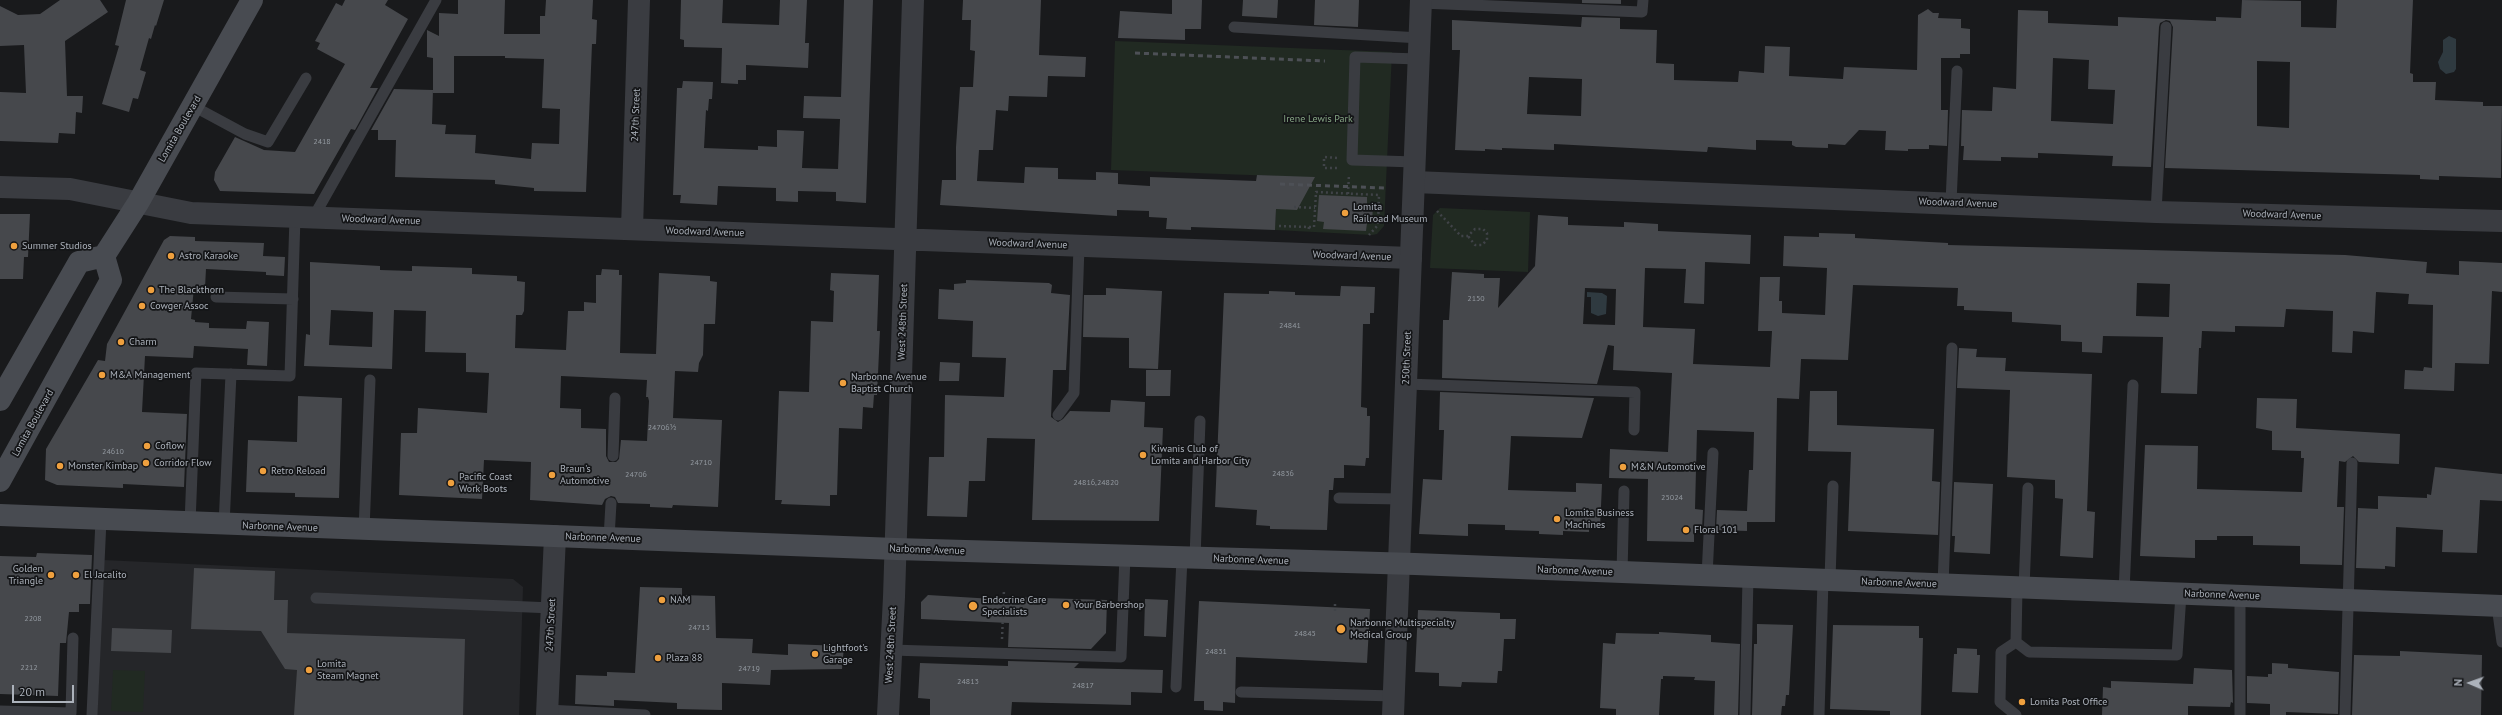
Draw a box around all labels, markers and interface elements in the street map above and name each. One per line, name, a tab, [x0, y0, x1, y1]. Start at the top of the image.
street label: 247th Street	[629, 88, 643, 142]
street label: Lomita Boulevard	[156, 94, 204, 164]
park label: Irene Lewis Park	[1283, 113, 1353, 125]
house number: 2418	[313, 137, 331, 147]
street label: Woodward Avenue	[1918, 196, 1998, 210]
place label: Lomita Railroad Museum	[1353, 201, 1427, 224]
marker: Lomita Railroad Museum	[1340, 208, 1350, 218]
street label: Woodward Avenue	[2242, 208, 2322, 222]
street label: Woodward Avenue	[341, 213, 421, 227]
street label: Woodward Avenue	[665, 225, 745, 239]
street label: Woodward Avenue	[988, 237, 1068, 251]
place label: Summer Studios	[22, 240, 92, 252]
marker: Summer Studios	[9, 241, 19, 251]
street label: Woodward Avenue	[1312, 249, 1392, 263]
place label: Astro Karaoke	[179, 250, 238, 262]
marker: Astro Karaoke	[166, 251, 176, 261]
street label: West 248th Street	[896, 283, 910, 361]
place label: The Blackthorn	[159, 284, 224, 296]
marker: The Blackthorn	[146, 285, 156, 295]
house number: 2150	[1467, 294, 1485, 304]
place label: Cowger Assoc	[150, 300, 209, 312]
marker: Cowger Assoc	[137, 301, 147, 311]
house number: 24841	[1279, 321, 1301, 331]
street label: 250th Street	[1400, 331, 1414, 385]
place label: Charm	[129, 336, 157, 348]
marker: Charm	[116, 337, 126, 347]
place label: M&A Management	[110, 369, 190, 381]
marker: M&A Management	[97, 370, 107, 380]
place label: Narbonne Avenue Baptist Church	[851, 371, 927, 394]
marker: Narbonne Avenue Baptist Church	[838, 378, 848, 388]
street label: Lomita Boulevard	[10, 387, 56, 459]
house number: 24706½	[648, 423, 676, 433]
place label: Coflow	[155, 440, 184, 452]
marker: Coflow	[142, 441, 152, 451]
place label: Kiwanis Club of Lomita and Harbor City	[1151, 443, 1250, 466]
house number: 24610	[102, 447, 124, 457]
marker: Kiwanis Club of Lomita and Harbor City	[1138, 450, 1148, 460]
place label: Corridor Flow	[154, 457, 212, 469]
marker: Corridor Flow	[141, 458, 151, 468]
house number: 24710	[690, 458, 712, 468]
place label: Monster Kimbap	[68, 460, 138, 472]
marker: Monster Kimbap	[55, 461, 65, 471]
place label: M&N Automotive	[1631, 461, 1706, 473]
marker: M&N Automotive	[1618, 462, 1628, 472]
place label: Braun's Automotive	[560, 463, 609, 486]
place label: Retro Reload	[271, 465, 326, 477]
marker: Retro Reload	[258, 466, 268, 476]
house number: 24836	[1272, 469, 1294, 479]
marker: Braun's Automotive	[547, 470, 557, 480]
house number: 24706	[625, 470, 647, 480]
place label: Pacific Coast Work Boots	[459, 471, 512, 494]
marker: Pacific Coast Work Boots	[446, 478, 456, 488]
house number: 24816,24820	[1073, 478, 1119, 488]
house number: 25024	[1661, 493, 1683, 503]
place label: Lomita Business Machines	[1565, 507, 1634, 530]
marker: Lomita Business Machines	[1552, 514, 1562, 524]
street label: Narbonne Avenue	[242, 520, 318, 534]
place label: Floral 101	[1694, 524, 1738, 536]
marker: Floral 101	[1681, 525, 1691, 535]
street label: Narbonne Avenue	[565, 531, 641, 545]
street label: Narbonne Avenue	[889, 543, 965, 557]
street label: Narbonne Avenue	[1213, 553, 1289, 567]
place label: Golden Triangle	[9, 563, 43, 586]
street label: Narbonne Avenue	[1537, 564, 1613, 578]
place label: El Jacalito	[84, 569, 127, 581]
marker: Golden Triangle	[46, 570, 56, 580]
marker: El Jacalito	[71, 570, 81, 580]
street label: Narbonne Avenue	[1861, 576, 1937, 590]
street label: Narbonne Avenue	[2184, 588, 2260, 602]
place label: NAM	[670, 594, 690, 606]
place label: Endocrine Care Specialists	[982, 594, 1046, 618]
marker: NAM	[657, 595, 667, 605]
street label: 247th Street	[544, 598, 558, 652]
place label: Your Barbershop	[1074, 599, 1144, 611]
marker: Endocrine Care Specialists	[967, 600, 979, 612]
marker: Your Barbershop	[1061, 600, 1071, 610]
street label: West 248th Street	[883, 606, 899, 684]
house number: 2208	[24, 614, 42, 624]
place label: Narbonne Multispecialty Medical Group	[1350, 617, 1455, 640]
house number: 24713	[688, 623, 710, 633]
marker: Narbonne Multispecialty Medical Group	[1335, 623, 1347, 635]
house number: 24845	[1294, 629, 1316, 639]
place label: Lightfoot's Garage	[823, 642, 868, 666]
house number: 24831	[1205, 647, 1227, 657]
marker: Lightfoot's Garage	[810, 649, 820, 659]
place label: Plaza 88	[666, 652, 702, 664]
marker: Plaza 88	[653, 653, 663, 663]
place label: Lomita Steam Magnet	[317, 658, 379, 682]
house number: 2212	[20, 663, 38, 673]
north arrow	[2450, 663, 2490, 703]
house number: 24719	[738, 664, 760, 674]
marker: Lomita Steam Magnet	[304, 665, 314, 675]
scale bar	[14, 677, 76, 703]
house number: 24813	[957, 677, 979, 687]
text: N	[2451, 679, 2465, 686]
house number: 24817	[1072, 681, 1094, 691]
text: 20 m	[19, 684, 45, 699]
place label: Lomita Post Office	[2030, 696, 2107, 708]
marker: Lomita Post Office	[2017, 697, 2027, 707]

